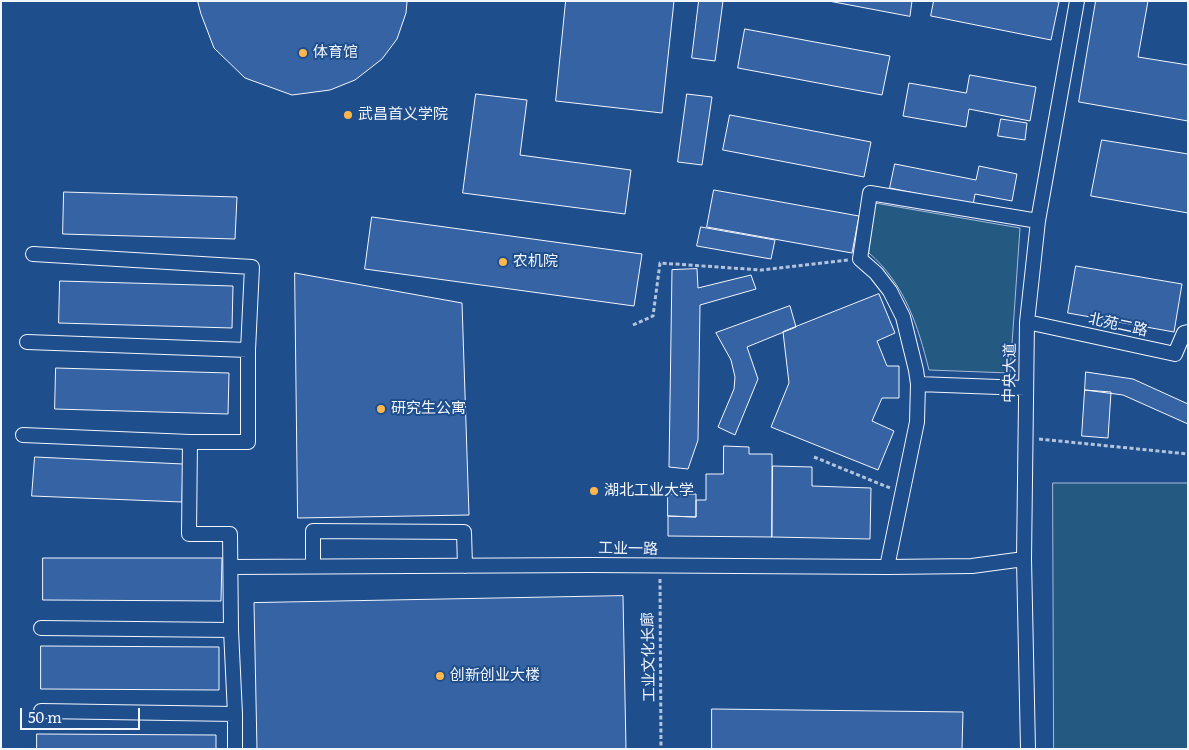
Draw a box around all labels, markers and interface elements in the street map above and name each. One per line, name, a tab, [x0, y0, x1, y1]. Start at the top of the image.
place label: 体育馆	[313, 44, 358, 62]
marker: 体育馆	[297, 47, 309, 59]
place label: 武昌首义学院	[358, 106, 448, 124]
marker: 武昌首义学院	[342, 109, 354, 121]
place label: 农机院	[513, 253, 558, 271]
marker: 农机院	[497, 256, 509, 268]
street label: 北苑二路	[1087, 310, 1149, 340]
street label: 中央大道	[1000, 343, 1020, 403]
place label: 研究生公寓	[391, 400, 466, 418]
marker: 研究生公寓	[375, 403, 387, 415]
place label: 湖北工业大学	[604, 482, 694, 500]
marker: 湖北工业大学	[588, 485, 600, 497]
street label: 工业一路	[598, 539, 658, 559]
street label: 工业文化长廊	[639, 612, 659, 702]
place label: 创新创业大楼	[450, 667, 540, 685]
marker: 创新创业大楼	[434, 670, 446, 682]
scale bar	[22, 698, 142, 730]
text: 50 m	[28, 705, 62, 728]

